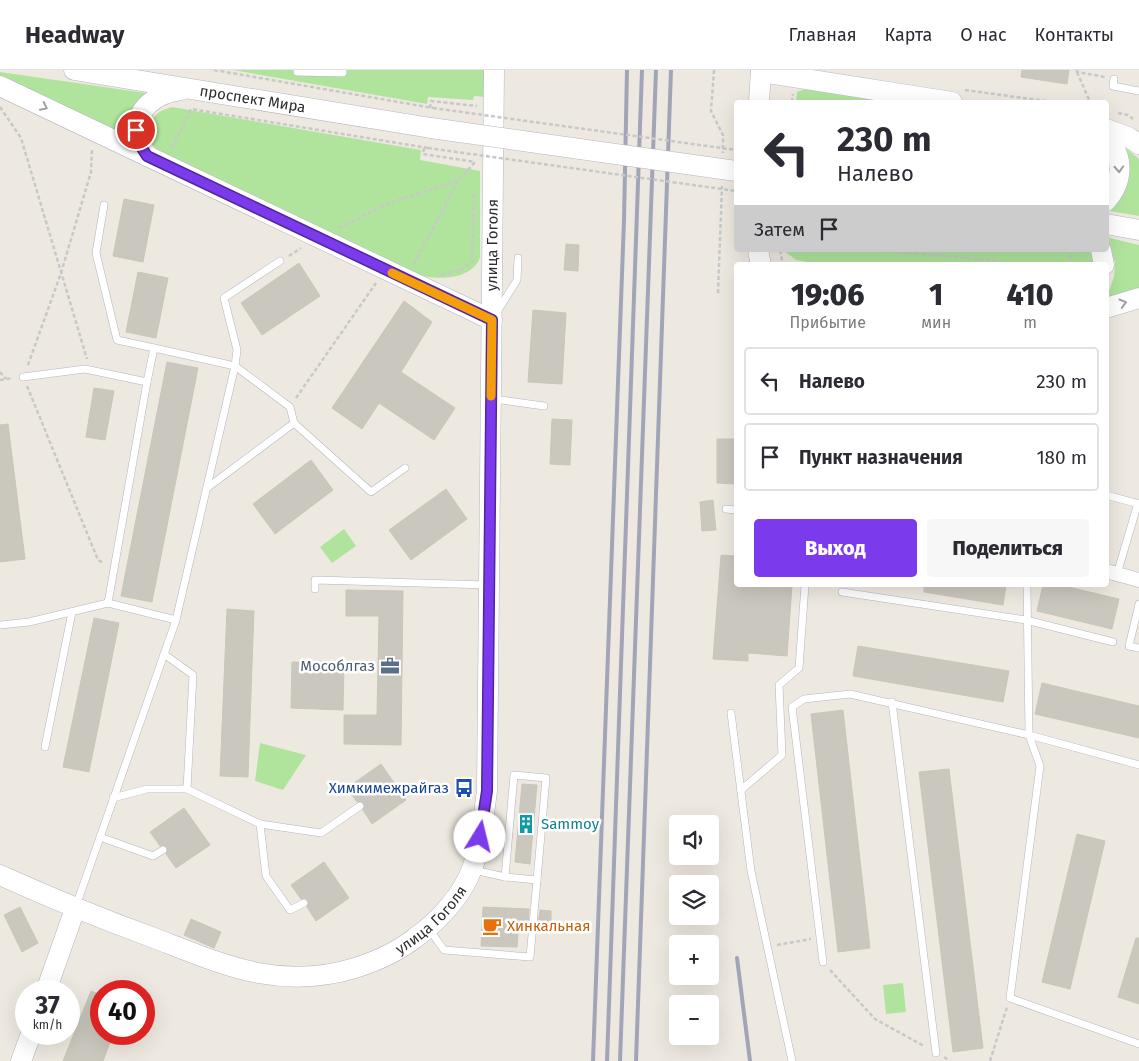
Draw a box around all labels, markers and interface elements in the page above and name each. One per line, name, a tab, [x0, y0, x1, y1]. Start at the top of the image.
text: Headway	[25, 21, 124, 49]
text: Главная	[789, 24, 857, 46]
text: Карта	[885, 24, 932, 46]
text: О нас	[960, 24, 1007, 46]
text: Контакты	[1035, 24, 1114, 46]
street label: проспект Мира	[198, 82, 307, 116]
one-way arrow	[39, 101, 48, 111]
pin	[115, 109, 157, 151]
icon: arrive	[122, 116, 150, 144]
text: 230 m	[837, 118, 931, 160]
icon: left	[754, 120, 819, 185]
text: Налево	[837, 160, 914, 187]
one-way arrow	[1114, 166, 1125, 174]
street label: улица Гоголя	[483, 199, 502, 291]
icon: arrive	[815, 215, 843, 243]
text: Затем	[754, 218, 805, 241]
text: 19:06	[791, 277, 864, 313]
text: 1	[929, 277, 943, 313]
text: 410	[1007, 277, 1054, 313]
one-way arrow	[1118, 298, 1127, 309]
text: Прибытие	[789, 313, 866, 332]
text: мин	[921, 313, 951, 332]
text: m	[1023, 313, 1037, 332]
icon: left	[756, 367, 784, 395]
text: Налево	[799, 370, 865, 393]
text: 230 m	[1036, 370, 1087, 393]
icon: arrive	[756, 443, 784, 471]
text: Пункт назначения	[799, 446, 963, 469]
text: 180 m	[1036, 446, 1087, 469]
button: Выход	[754, 519, 917, 577]
button: Поделиться	[927, 519, 1089, 577]
office icon: Мособлгаз	[379, 655, 401, 677]
place label: Мособлгаз	[300, 657, 375, 675]
bus stop icon: Химкимежрайгаз	[453, 777, 475, 799]
place label: Химкимежрайгаз	[329, 779, 449, 797]
position arrow	[453, 810, 505, 862]
building icon: Sammoy	[515, 813, 537, 835]
place label: Sammoy	[541, 815, 600, 833]
map controls	[669, 815, 719, 1045]
button: sound	[669, 815, 719, 865]
button: layers	[669, 875, 719, 925]
street label: улица Гоголя	[392, 882, 471, 958]
cafe icon: Хинкальная	[481, 915, 503, 937]
place label: Хинкальная	[507, 917, 590, 935]
button: +	[669, 935, 719, 985]
speed limit sign: 40	[90, 980, 155, 1045]
text: 37	[35, 991, 60, 1021]
button: −	[669, 995, 719, 1045]
text: km/h	[33, 1018, 62, 1032]

